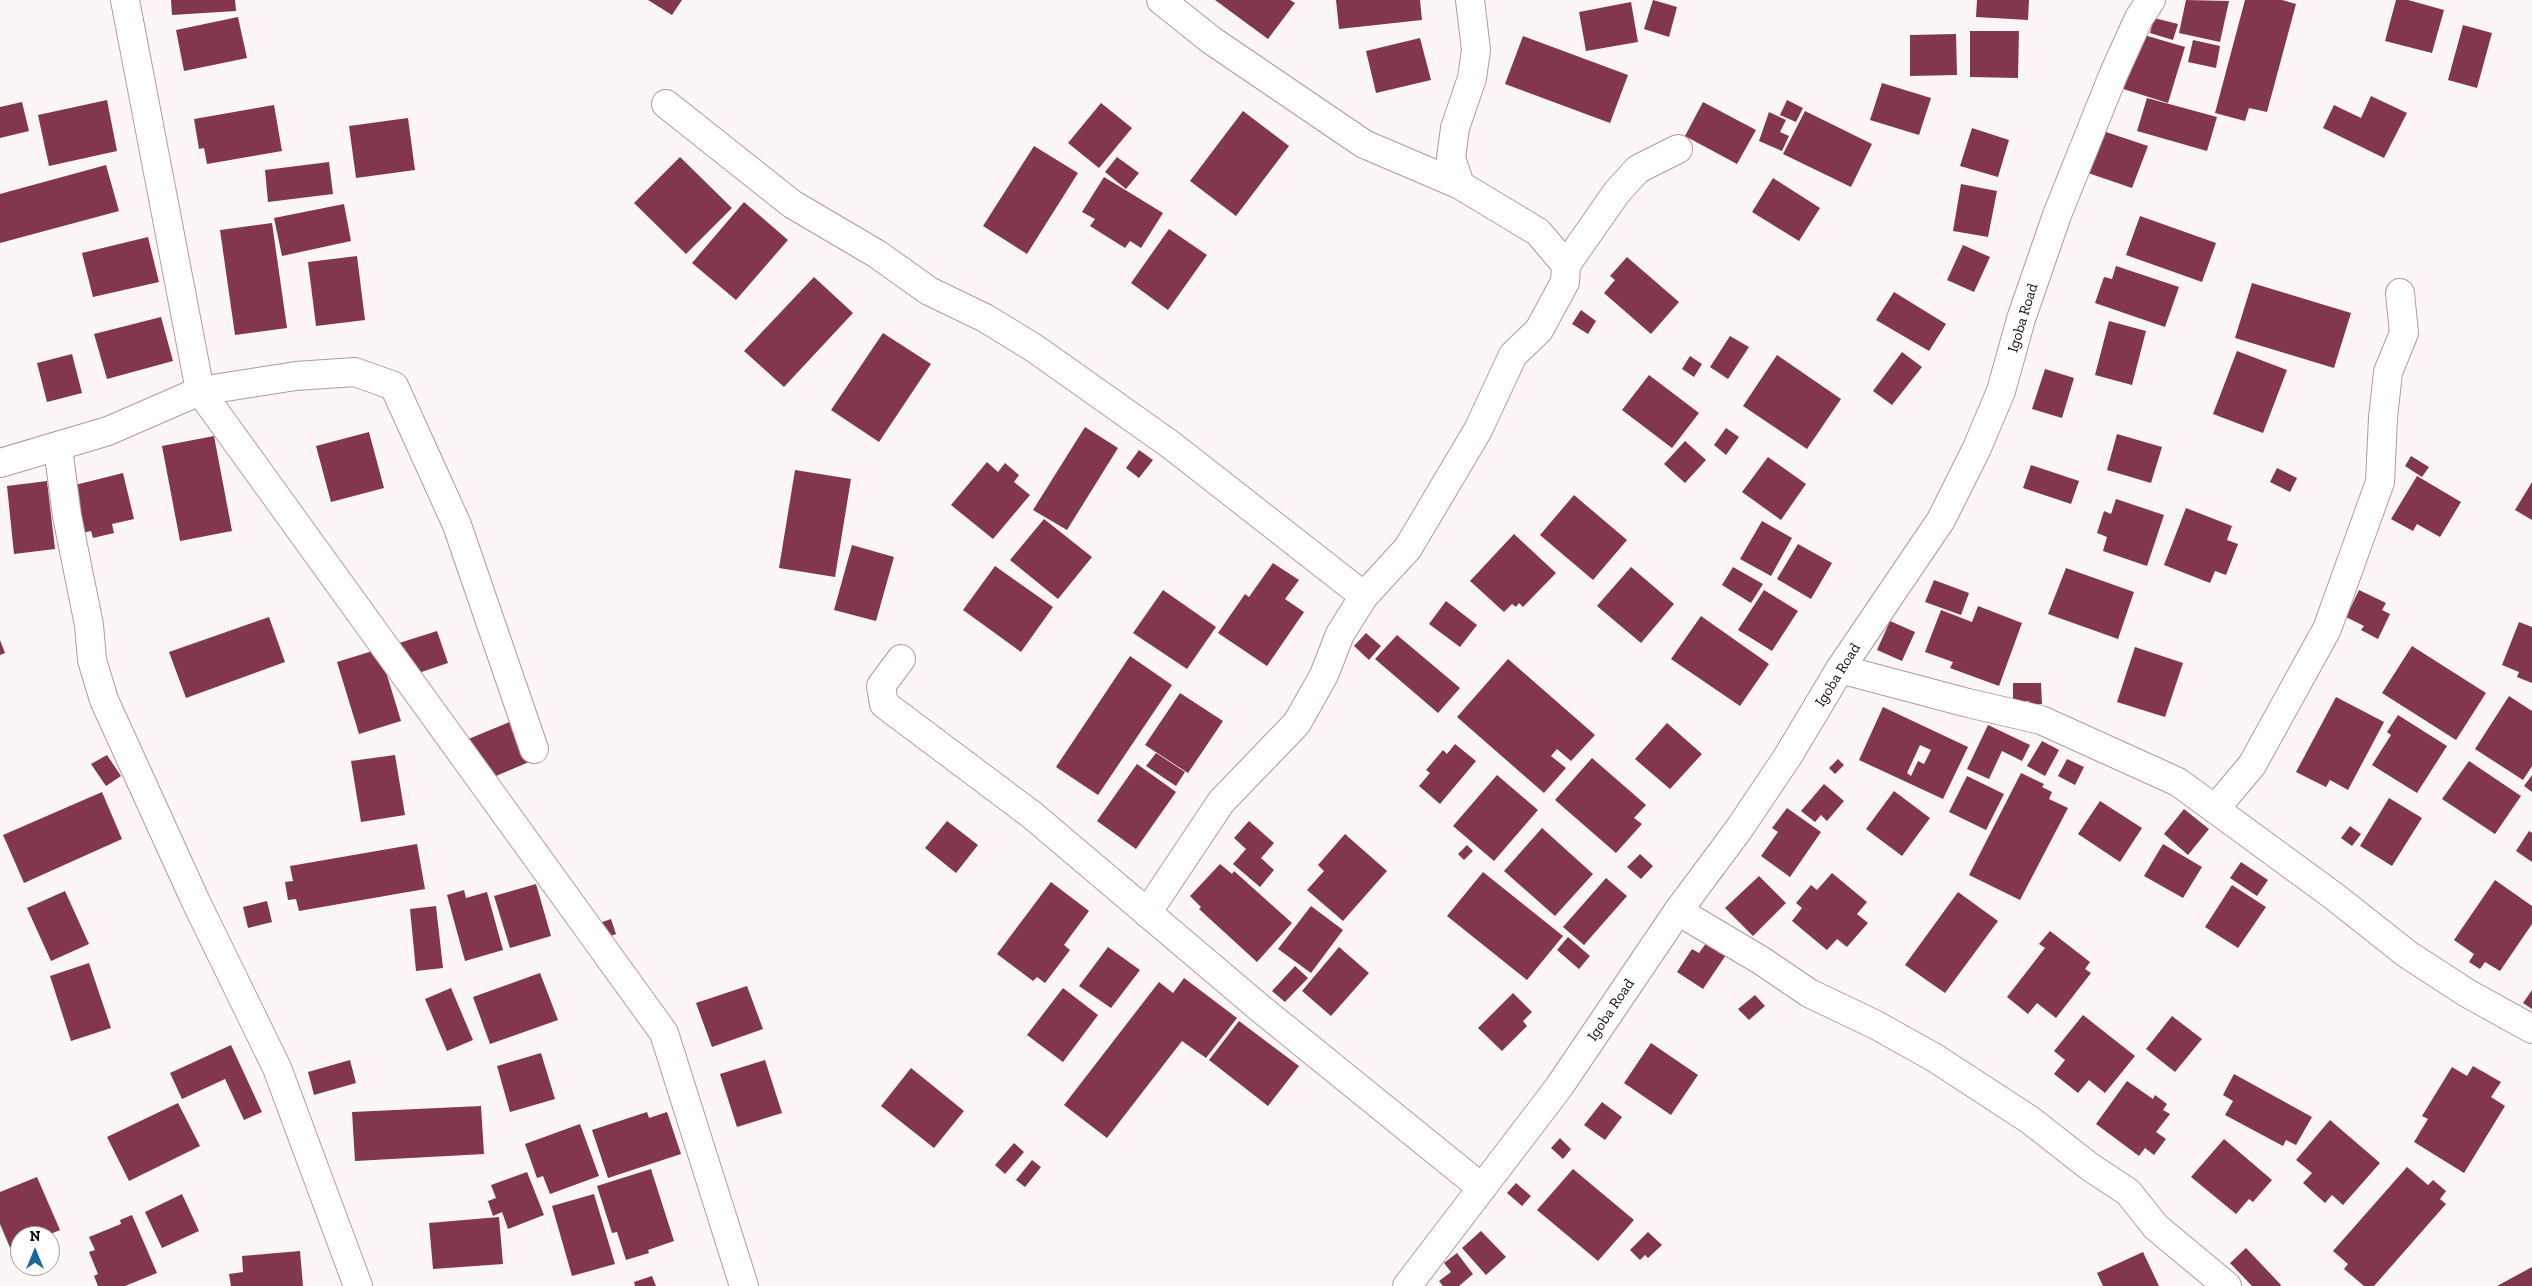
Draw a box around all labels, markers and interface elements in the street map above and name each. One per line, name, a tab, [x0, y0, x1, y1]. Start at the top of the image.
street label: Igoba Road	[2004, 281, 2042, 355]
street label: Igoba Road	[1811, 640, 1865, 710]
street label: Igoba Road	[1584, 975, 1638, 1045]
north arrow	[10, 1226, 60, 1276]
text: N	[30, 1228, 40, 1245]

